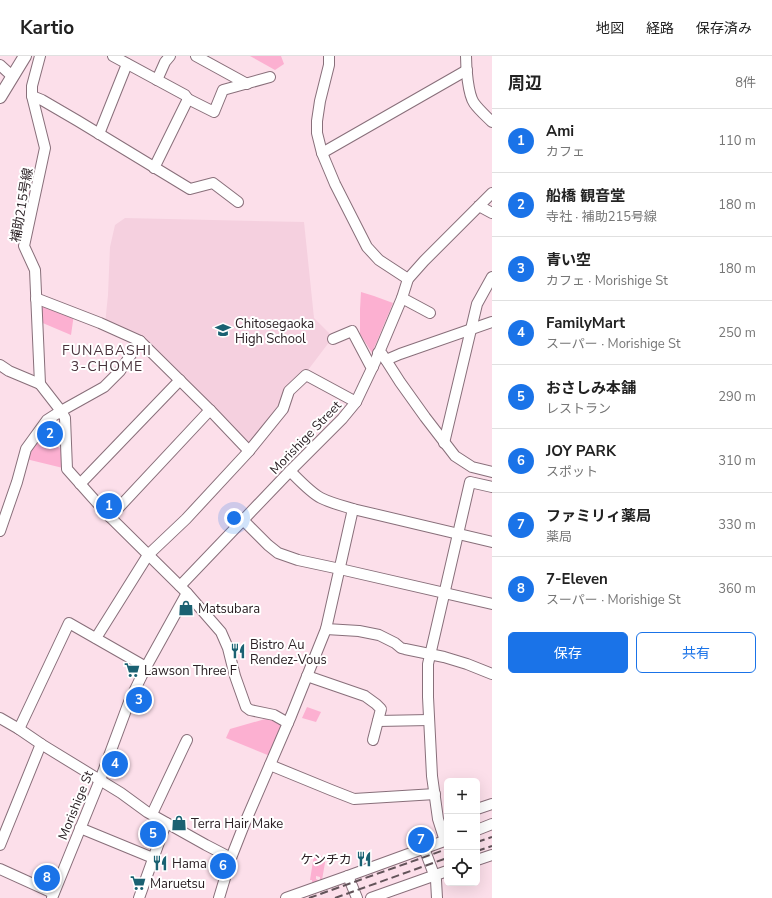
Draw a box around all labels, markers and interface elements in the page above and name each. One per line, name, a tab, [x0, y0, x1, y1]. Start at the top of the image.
text: Kartio	[20, 15, 74, 41]
text: 地図	[596, 19, 624, 38]
text: 経路	[646, 19, 674, 38]
text: 保存済み	[696, 19, 752, 38]
text: 周辺	[508, 72, 542, 95]
text: 8件	[735, 74, 756, 92]
text: Ami	[546, 121, 574, 141]
text: 1	[517, 132, 525, 150]
text: 110 m	[718, 132, 756, 150]
text: カフェ	[546, 143, 585, 161]
street label: 補助215号線	[7, 166, 37, 244]
text: 船橋 観音堂	[546, 186, 625, 206]
text: 2	[517, 196, 525, 214]
text: 180 m	[718, 196, 756, 214]
text: 寺社 · 補助215号線	[546, 208, 657, 226]
text: 青い空	[546, 250, 591, 270]
text: 3	[517, 260, 525, 278]
text: 180 m	[718, 260, 756, 278]
text: カフェ · Morishige St	[546, 272, 668, 290]
text: FamilyMart	[546, 313, 625, 333]
place label: Chitosegaoka High School	[235, 315, 314, 348]
school or university icon: Chitosegaoka High School	[214, 321, 232, 339]
text: 4	[517, 324, 525, 342]
text: 250 m	[718, 324, 756, 342]
text: スーパー · Morishige St	[546, 335, 681, 353]
district label: FUNABASHI 3-CHOME	[62, 341, 152, 376]
text: おさしみ本舗	[546, 378, 636, 398]
text: 5	[517, 388, 525, 406]
text: 290 m	[718, 388, 756, 406]
street label: Morishige Street	[266, 397, 346, 478]
text: レストラン	[546, 400, 611, 418]
pin: 2	[37, 419, 63, 449]
text: JOY PARK	[546, 441, 616, 461]
text: 6	[517, 452, 525, 470]
text: 310 m	[718, 452, 756, 470]
text: スポット	[546, 463, 598, 481]
pin: 1	[96, 491, 122, 521]
text: ファミリィ薬局	[546, 506, 651, 526]
your location	[224, 508, 244, 528]
text: 7	[517, 516, 525, 534]
text: 330 m	[718, 516, 756, 534]
text: 薬局	[546, 528, 572, 546]
text: 7-Eleven	[546, 569, 608, 589]
text: 8	[517, 580, 525, 598]
text: 360 m	[718, 580, 756, 598]
text: スーパー · Morishige St	[546, 591, 681, 609]
shop icon: Matsubara	[177, 599, 195, 617]
place label: Matsubara	[198, 600, 260, 618]
button: 保存	[508, 632, 628, 673]
button: 共有	[636, 632, 756, 673]
place label: Bistro Au Rendez-Vous	[250, 636, 327, 669]
restaurant icon: Bistro Au Rendez-Vous	[229, 642, 247, 660]
supermarket icon: Lawson Three F	[123, 661, 141, 679]
place label: Lawson Three F	[144, 662, 237, 680]
pin: 3	[126, 685, 152, 715]
pin: 4	[102, 749, 128, 779]
street label: Morishige St	[54, 768, 98, 843]
map controls	[444, 778, 480, 886]
button: +	[444, 778, 480, 814]
shop icon: Terra Hair Make	[170, 814, 188, 832]
button: −	[444, 814, 480, 850]
place label: Terra Hair Make	[191, 815, 283, 833]
pin: 5	[140, 819, 166, 849]
pin: 7	[408, 825, 434, 855]
restaurant icon: ケンチカ	[355, 850, 373, 868]
button: locate	[444, 850, 480, 886]
pin: 6	[210, 851, 236, 881]
place label: ケンチカ	[300, 851, 352, 869]
restaurant icon: Hama	[151, 854, 169, 872]
place label: Hama	[172, 855, 207, 873]
pin: 8	[34, 863, 60, 893]
supermarket icon: Maruetsu	[129, 874, 147, 892]
place label: Maruetsu	[150, 875, 205, 893]

